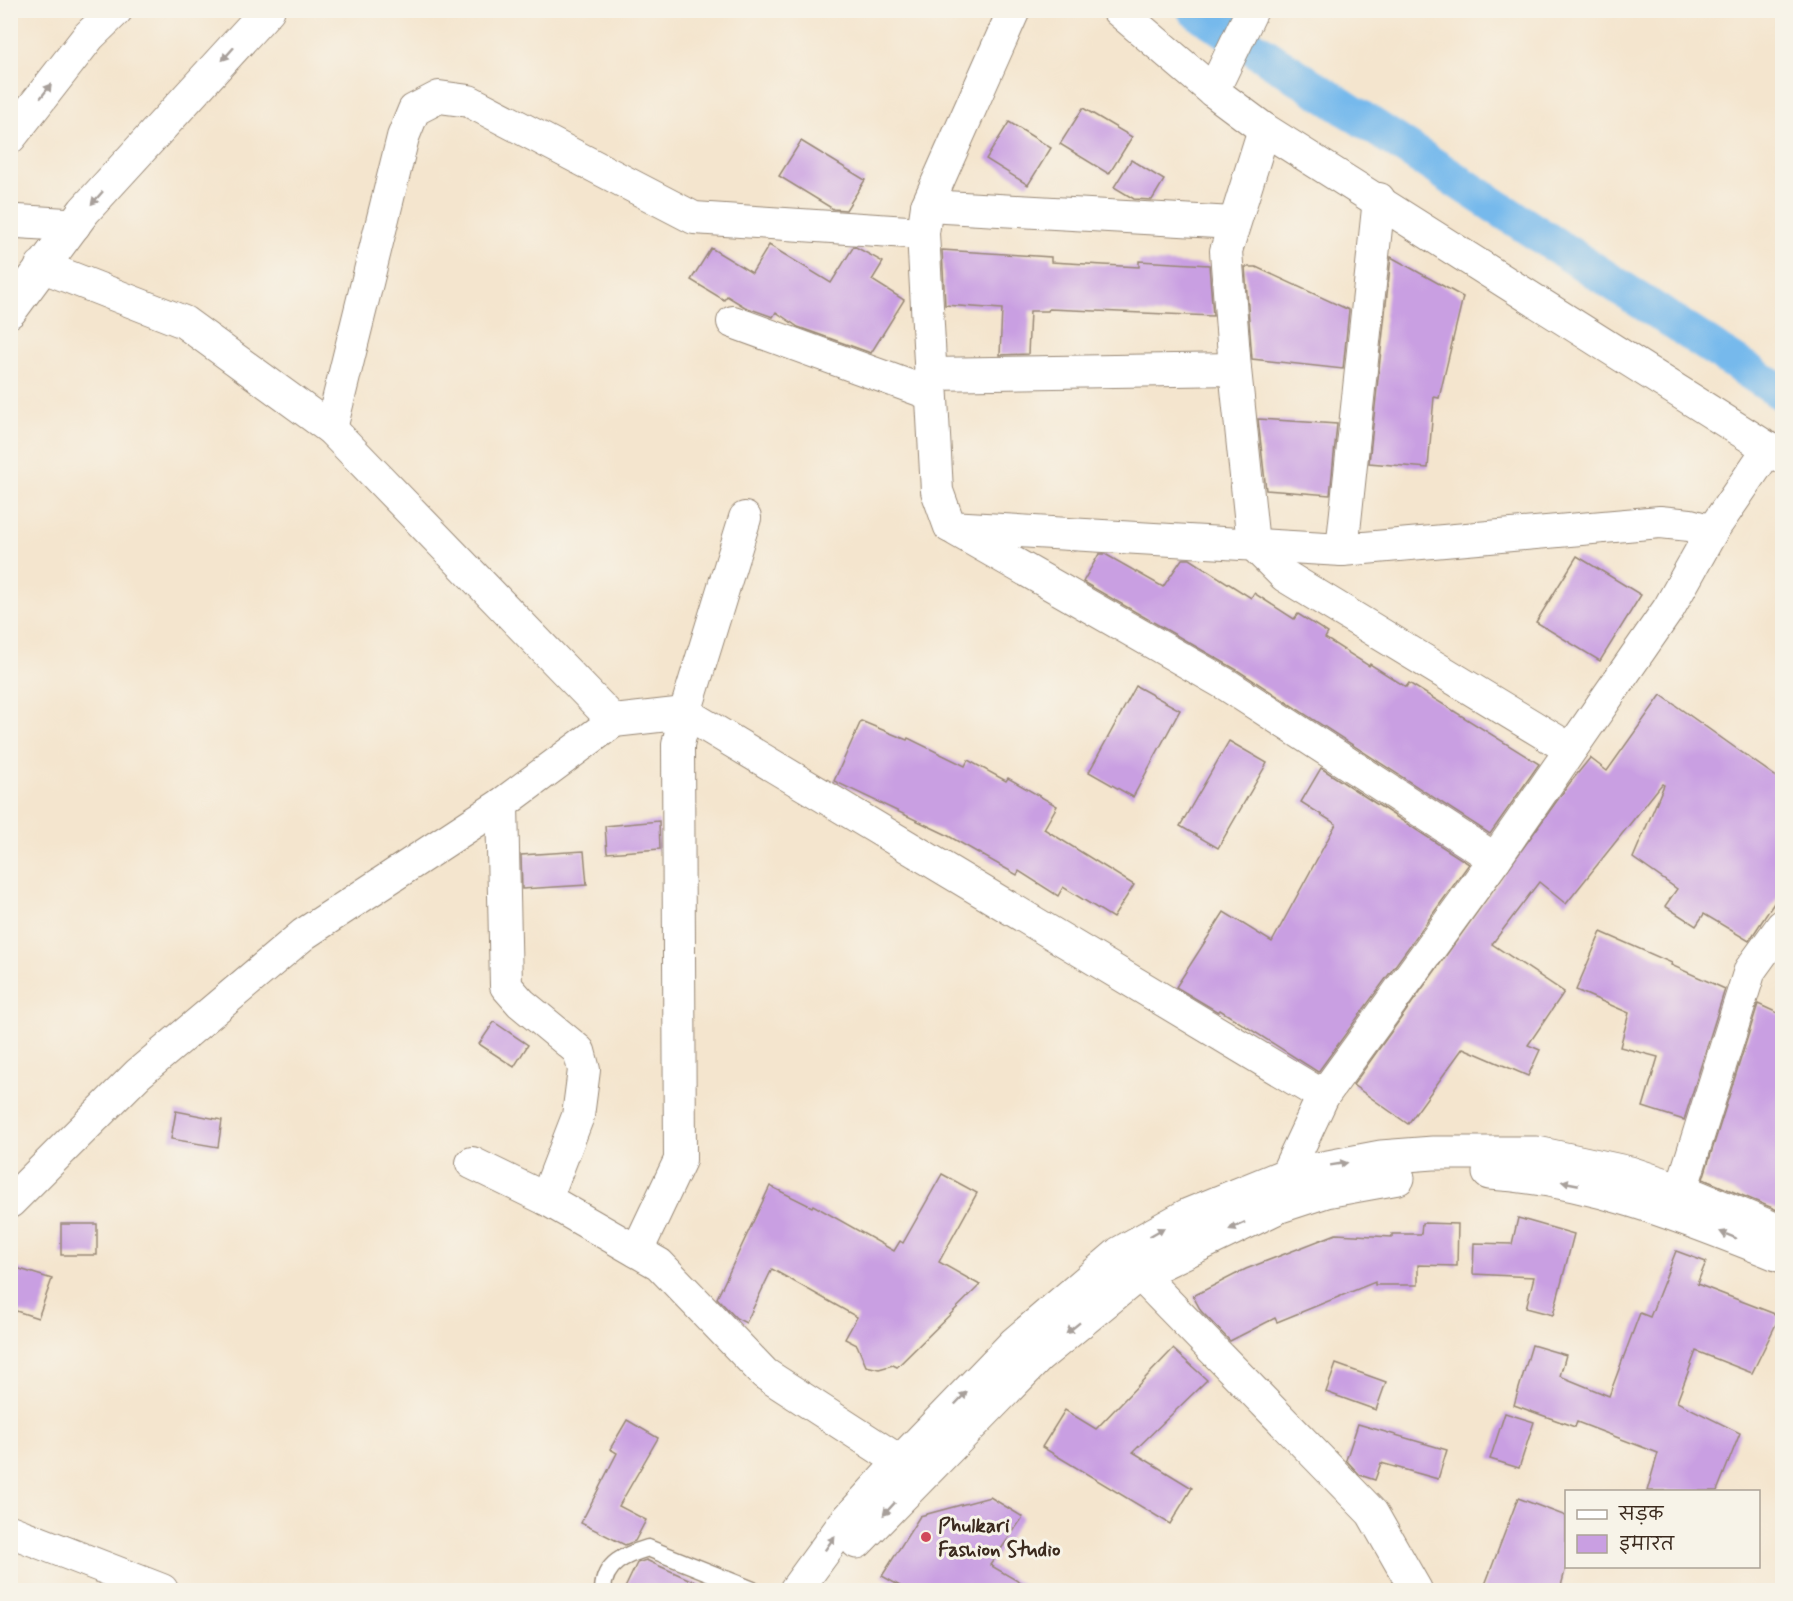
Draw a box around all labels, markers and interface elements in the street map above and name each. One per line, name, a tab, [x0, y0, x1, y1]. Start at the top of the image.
one-way arrow	[221, 46, 235, 61]
one-way arrow	[40, 83, 52, 98]
one-way arrow	[90, 190, 104, 204]
one-way arrow	[1329, 1159, 1348, 1168]
one-way arrow	[1561, 1178, 1580, 1187]
one-way arrow	[1229, 1221, 1246, 1230]
one-way arrow	[1149, 1227, 1165, 1238]
one-way arrow	[1719, 1230, 1737, 1239]
one-way arrow	[1066, 1321, 1081, 1334]
one-way arrow	[954, 1391, 968, 1406]
legend	[1565, 1490, 1760, 1568]
one-way arrow	[882, 1501, 896, 1516]
text: सड़क	[1618, 1503, 1664, 1527]
place label: Phulkari Fashion Studio	[938, 1512, 1061, 1564]
marker: Phulkari Fashion Studio	[919, 1530, 933, 1544]
text: इमारत	[1619, 1533, 1675, 1557]
one-way arrow	[824, 1535, 836, 1551]

